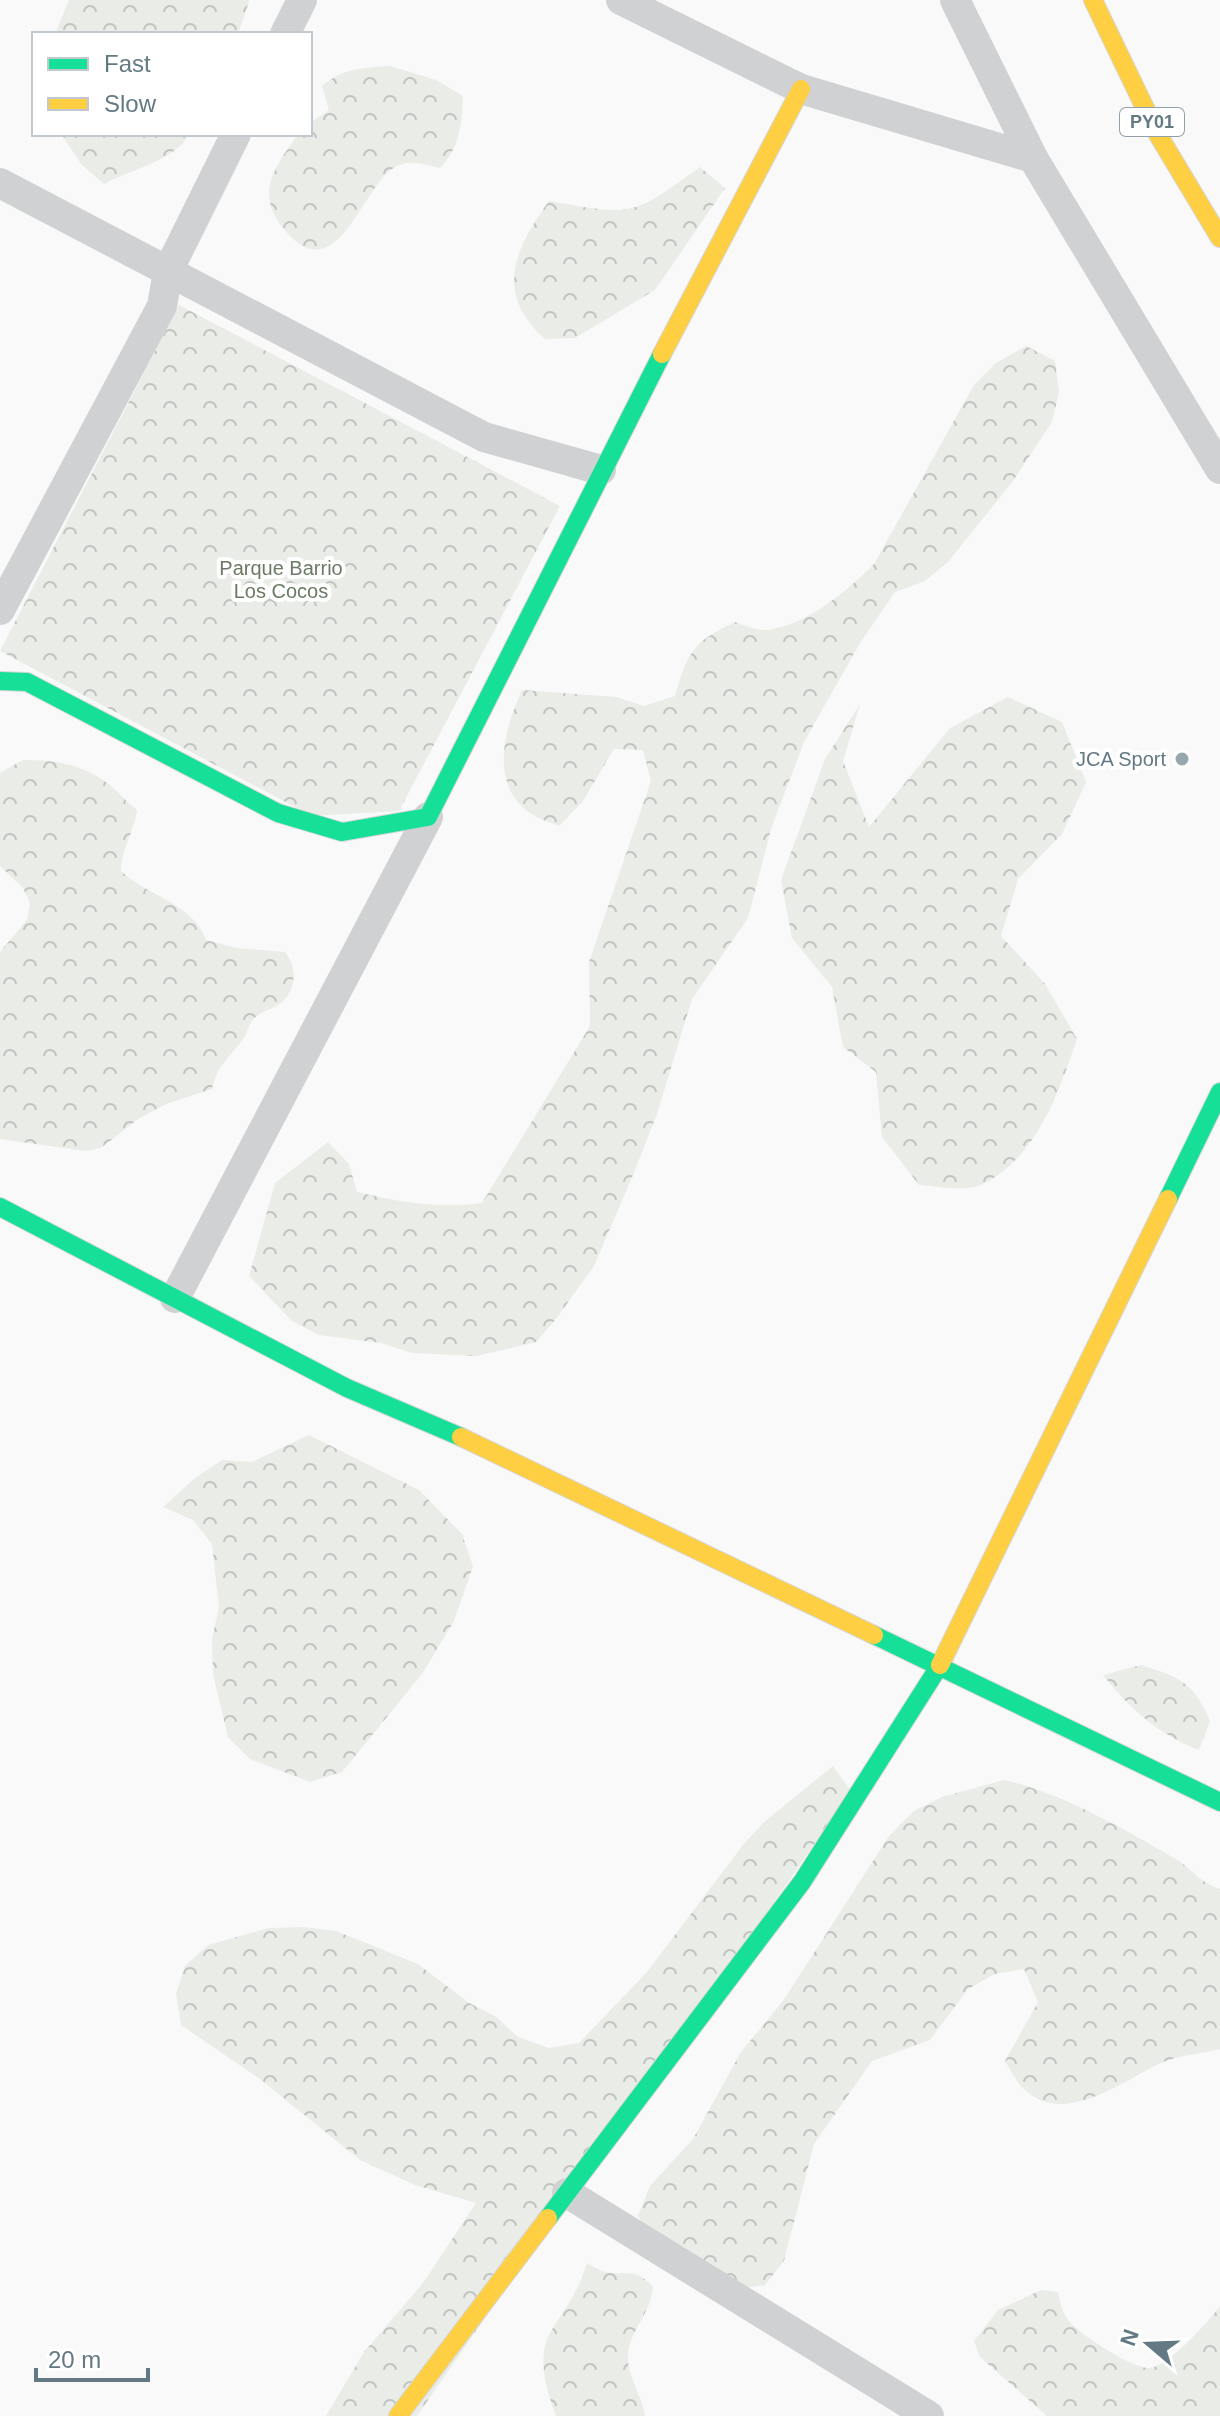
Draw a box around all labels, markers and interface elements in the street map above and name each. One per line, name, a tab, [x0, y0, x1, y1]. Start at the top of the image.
legend	[32, 32, 312, 136]
text: Fast	[104, 50, 151, 77]
text: Slow	[104, 90, 157, 117]
road number: PY01	[1120, 108, 1184, 136]
park label: Parque Barrio Los Cocos	[219, 557, 343, 602]
place label: JCA Sport	[1076, 748, 1166, 770]
marker: JCA Sport	[1173, 750, 1191, 768]
north arrow	[1108, 2304, 1188, 2384]
text: N	[1115, 2326, 1144, 2349]
scale bar	[36, 2332, 148, 2382]
text: 20 m	[48, 2346, 101, 2373]

